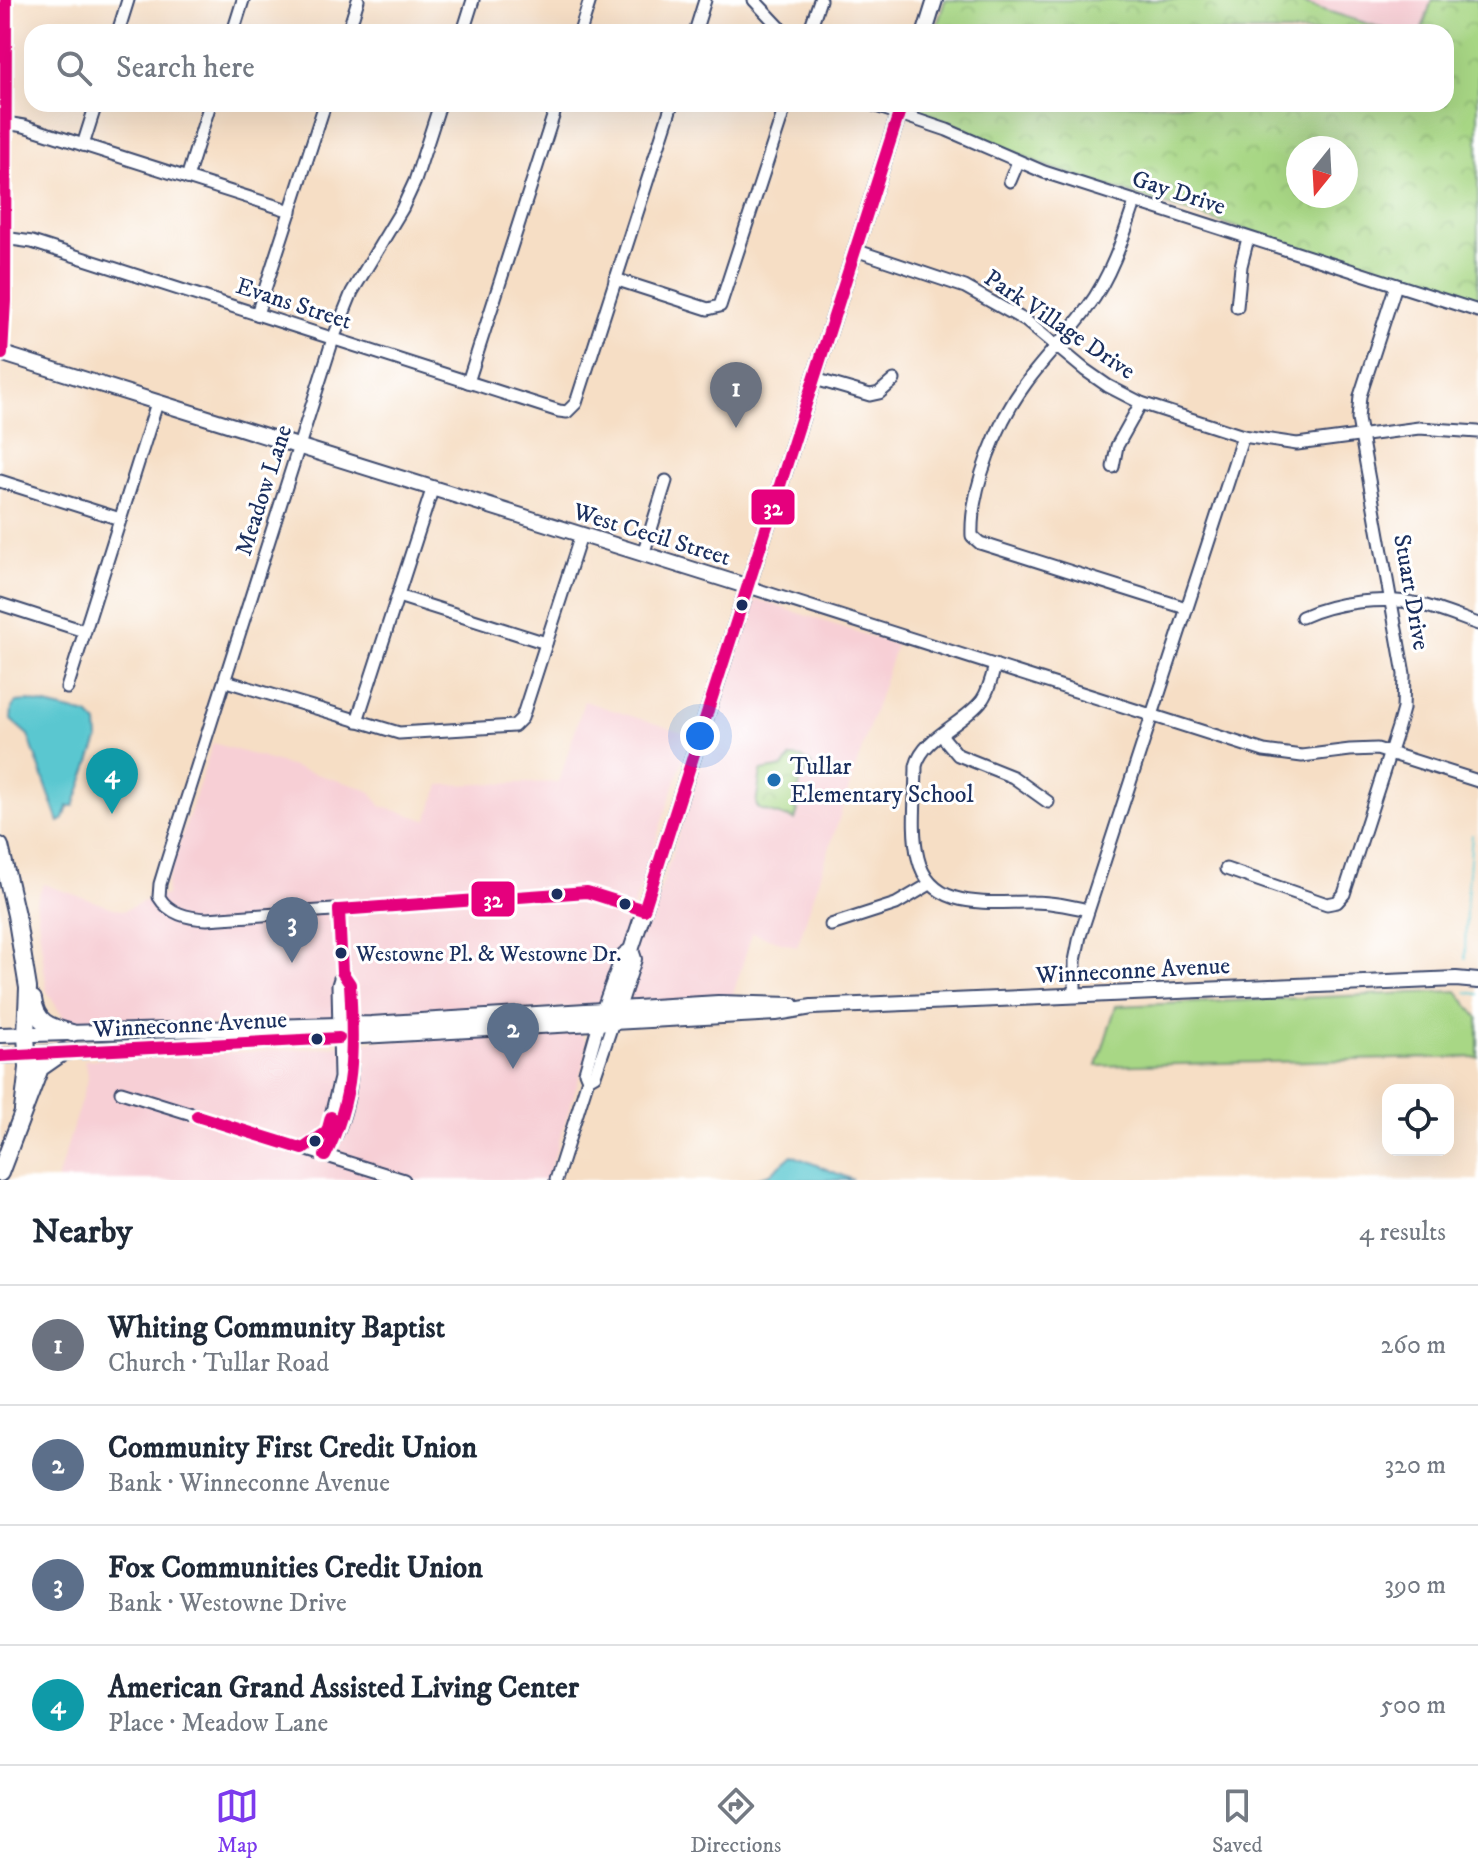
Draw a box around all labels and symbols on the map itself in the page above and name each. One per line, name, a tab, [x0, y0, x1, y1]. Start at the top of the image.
north arrow	[1286, 136, 1358, 208]
street label: Gay Drive	[1128, 164, 1229, 222]
street label: Park Village Drive	[978, 263, 1141, 387]
street label: Evans Street	[232, 271, 356, 337]
pin: 1	[710, 362, 762, 428]
street label: Meadow Lane	[229, 421, 299, 559]
line badge: 32	[750, 488, 796, 526]
text: 32	[763, 495, 784, 522]
street label: West Cecil Street	[568, 496, 734, 573]
street label: Stuart Drive	[1386, 532, 1436, 653]
unlabelled marker	[734, 597, 750, 613]
your location	[680, 716, 720, 756]
pin: 4	[86, 748, 138, 814]
place label: Tullar Elementary School	[790, 752, 974, 810]
marker: Tullar Elementary School	[765, 771, 783, 789]
line badge: 32	[470, 880, 516, 918]
unlabelled marker	[549, 886, 565, 902]
text: 32	[483, 887, 504, 914]
unlabelled marker	[617, 896, 633, 912]
pin: 3	[266, 897, 318, 963]
place label: Westowne Pl. & Westowne Dr.	[355, 941, 621, 968]
marker: Westowne Pl. & Westowne Dr.	[333, 945, 349, 961]
street label: Winneconne Avenue	[1034, 951, 1231, 991]
pin: 2	[487, 1003, 539, 1069]
street label: Winneconne Avenue	[91, 1005, 288, 1045]
unlabelled marker	[309, 1031, 325, 1047]
unlabelled marker	[307, 1133, 323, 1149]

